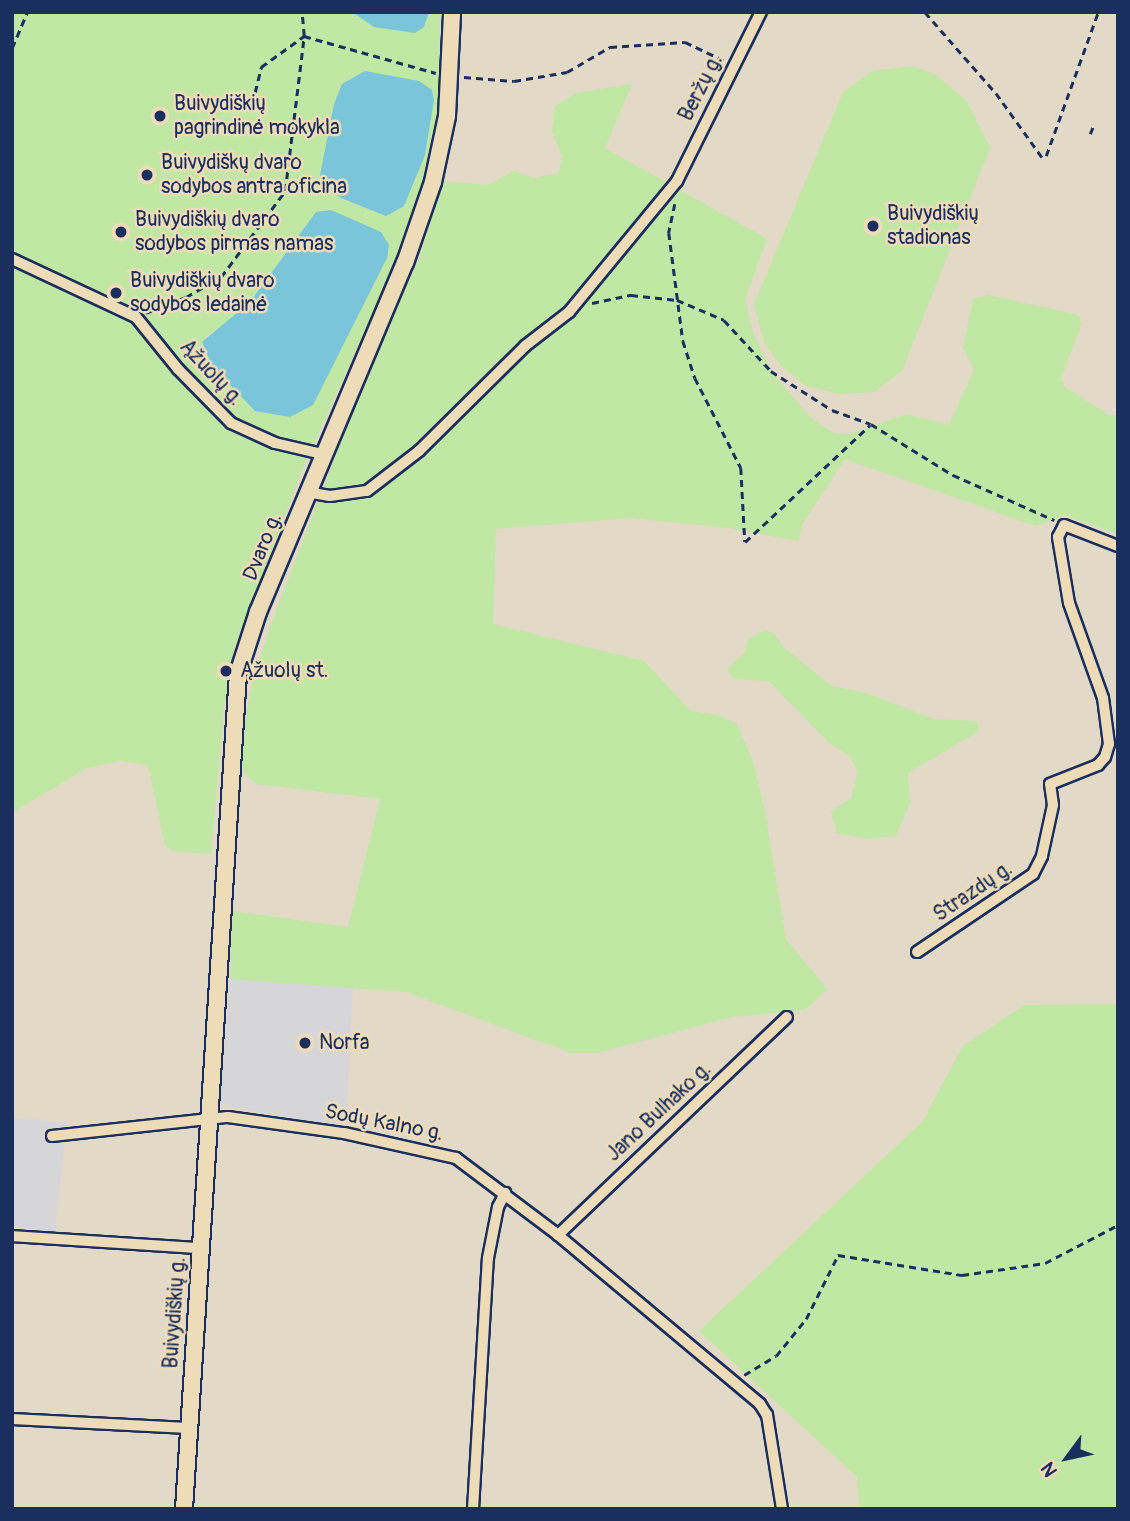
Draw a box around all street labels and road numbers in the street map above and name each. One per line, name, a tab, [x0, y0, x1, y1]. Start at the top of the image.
street label: Beržų g.	[674, 51, 728, 125]
street label: Ąžuolų g.	[174, 335, 248, 411]
street label: Dvaro g.	[238, 510, 288, 584]
street label: Strazdų g.	[929, 856, 1017, 928]
street label: Jano Bulhako g.	[601, 1057, 717, 1167]
street label: Sodų Kalno g.	[323, 1099, 445, 1147]
street label: Buivydiškių g.	[159, 1256, 191, 1370]

